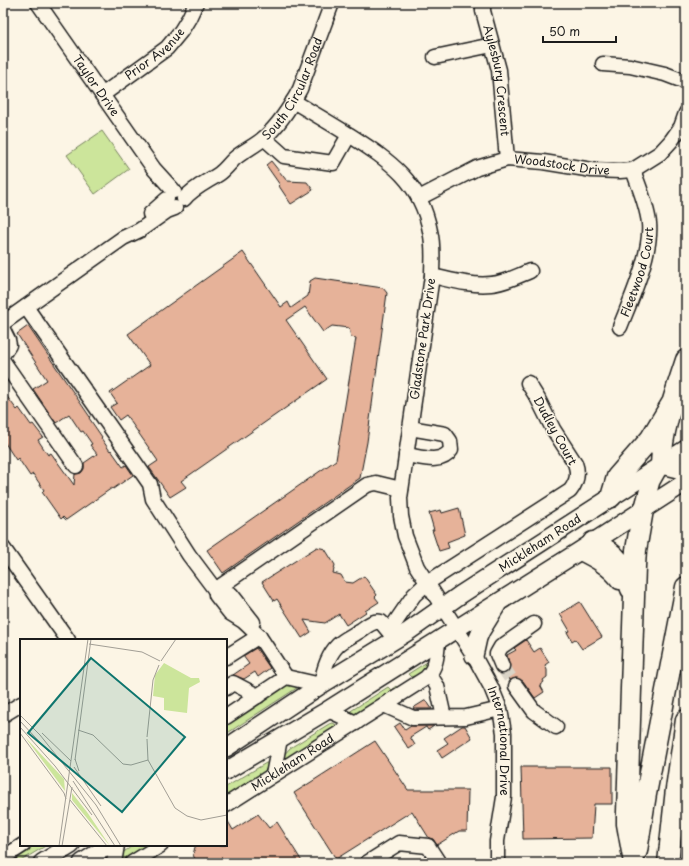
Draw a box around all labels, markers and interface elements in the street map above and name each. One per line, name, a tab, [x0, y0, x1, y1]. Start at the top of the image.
scale bar	[543, 18, 616, 44]
street label: Aylesbury Crescent	[479, 22, 515, 137]
text: 50 m	[549, 22, 580, 40]
street label: Prior Avenue	[121, 23, 188, 84]
street label: South Circular Road	[257, 35, 326, 144]
street label: Taylor Drive	[69, 51, 124, 120]
street label: Woodstock Drive	[514, 150, 610, 179]
street label: Fleetwood Court	[615, 227, 657, 320]
street label: Gladstone Park Drive	[405, 277, 439, 401]
street label: Dudley Court	[530, 393, 582, 468]
street label: Mickleham Road	[495, 509, 584, 576]
inset map	[20, 639, 227, 846]
street label: International Drive	[483, 683, 514, 796]
street label: Mickleham Road	[247, 729, 337, 795]

